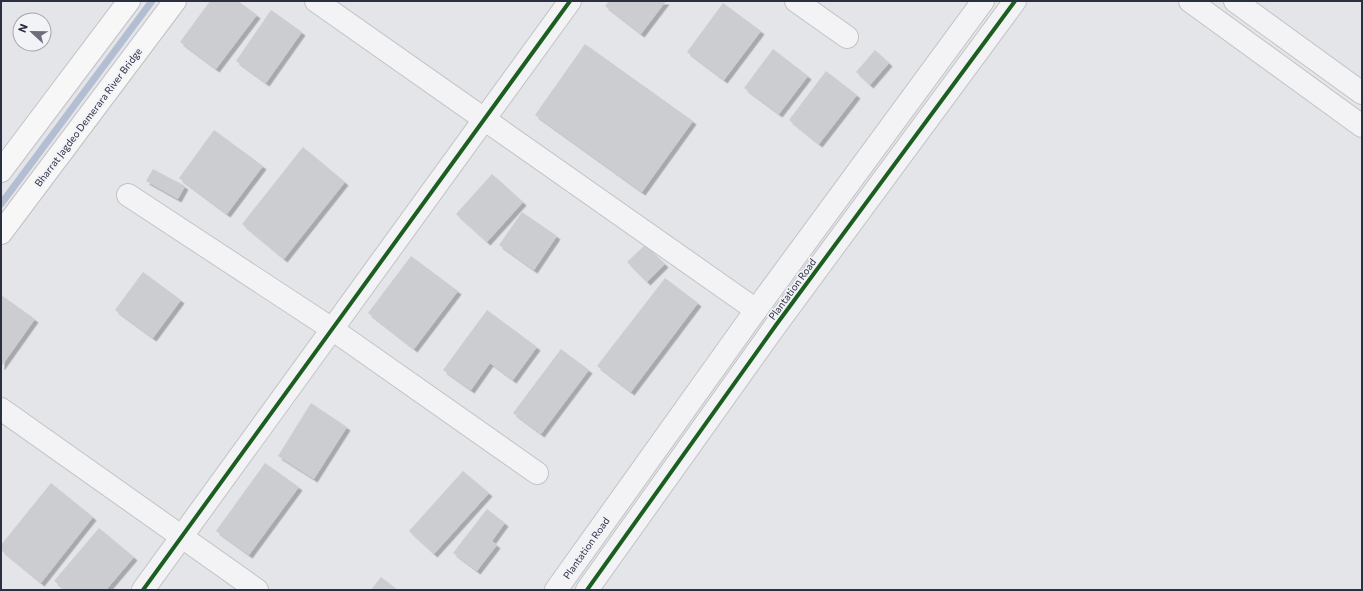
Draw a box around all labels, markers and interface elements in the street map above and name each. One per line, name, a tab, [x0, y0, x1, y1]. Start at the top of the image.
north arrow	[12, 12, 52, 52]
text: N	[15, 22, 30, 34]
street label: Bharrat Jagdeo Demerara River Bridge	[32, 45, 144, 189]
street label: Plantation Road	[766, 256, 818, 322]
street label: Plantation Road	[560, 515, 612, 581]

